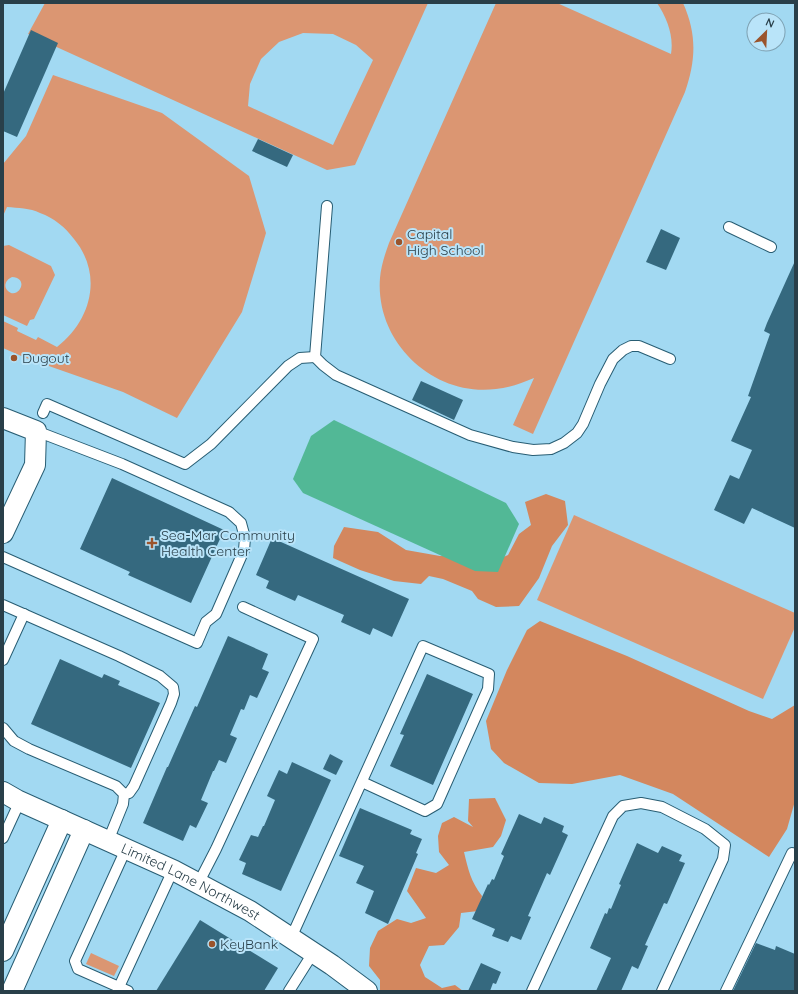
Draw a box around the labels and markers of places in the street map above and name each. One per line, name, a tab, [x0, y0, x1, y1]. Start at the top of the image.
place label: Capital High School	[407, 225, 484, 259]
marker: Capital High School	[394, 237, 404, 247]
place label: Dugout	[22, 349, 70, 367]
marker: Dugout	[9, 353, 19, 363]
place label: Sea-Mar Community Health Center	[161, 526, 295, 560]
marker: Sea-Mar Community Health Center	[146, 537, 158, 549]
place label: KeyBank	[220, 935, 278, 953]
marker: KeyBank	[207, 939, 217, 949]

